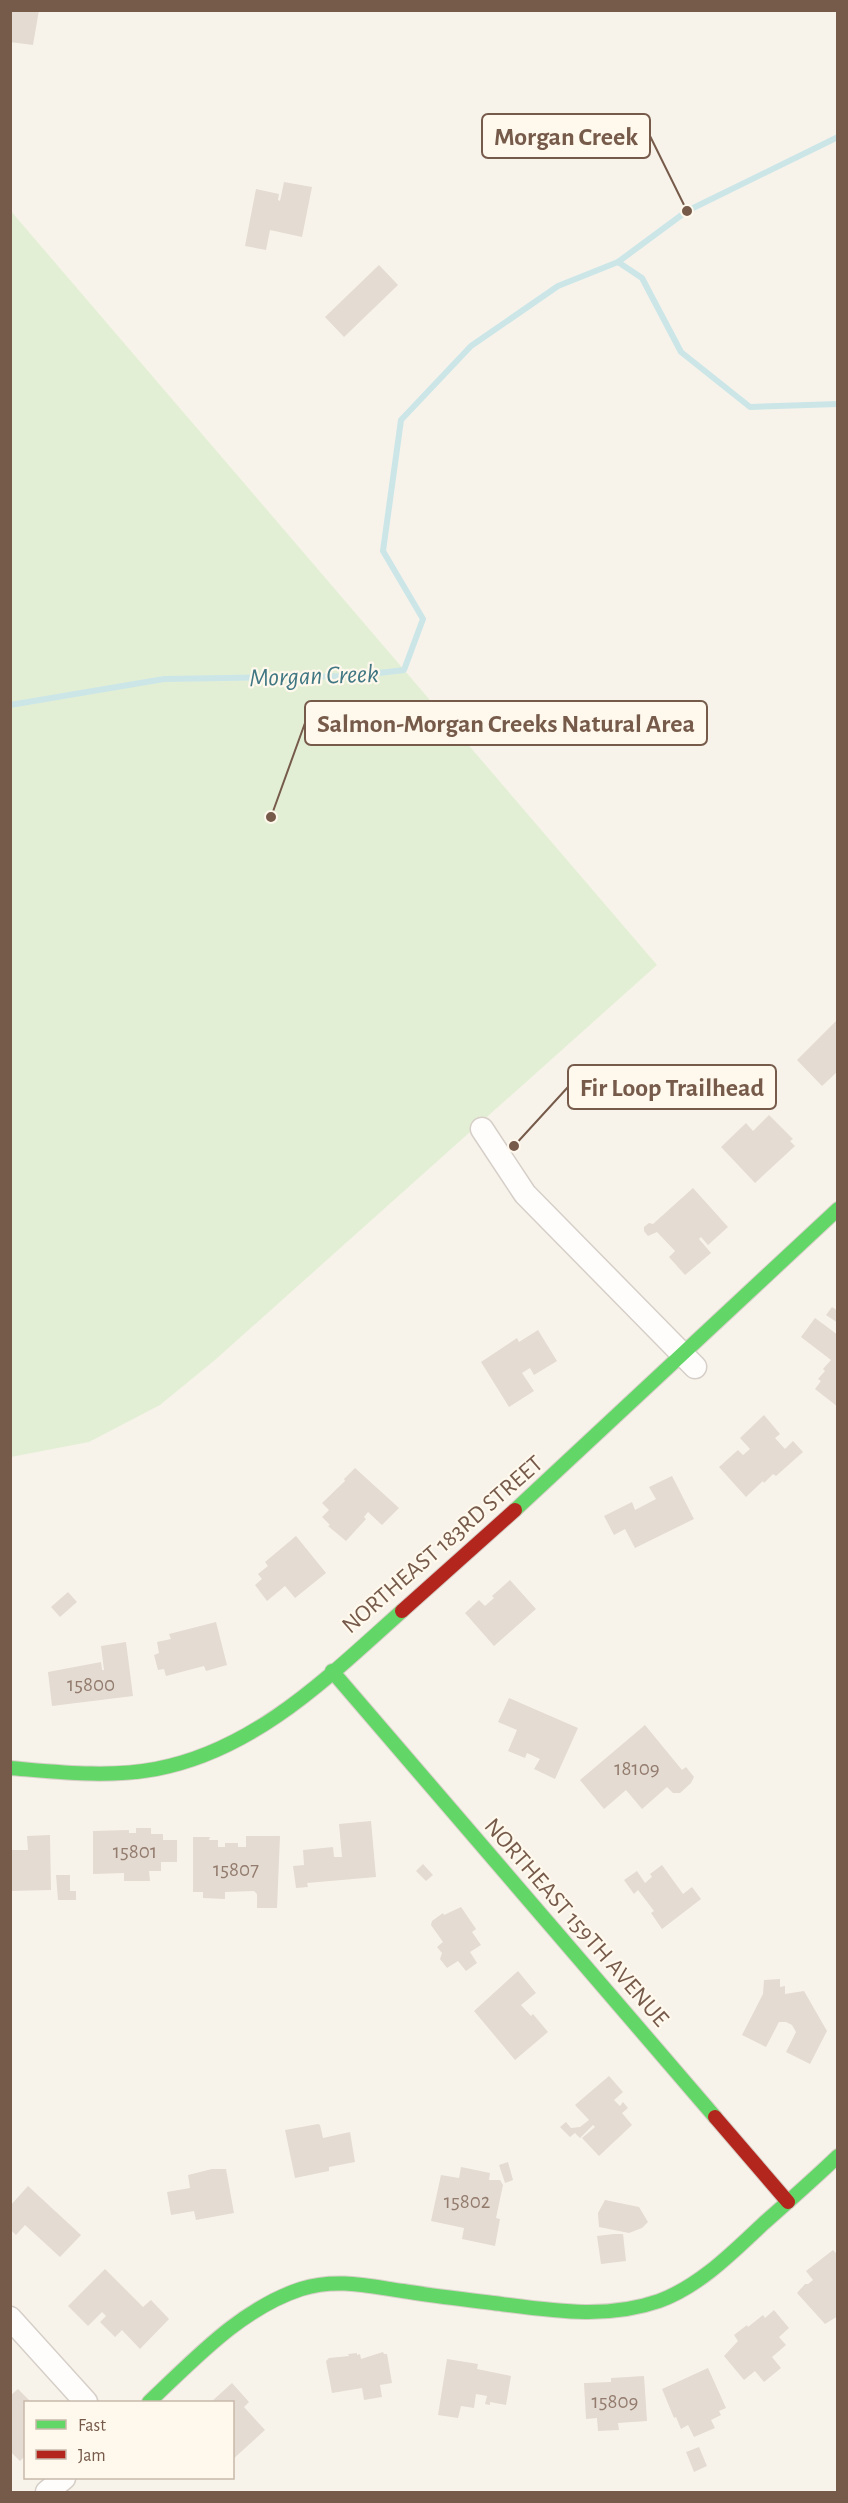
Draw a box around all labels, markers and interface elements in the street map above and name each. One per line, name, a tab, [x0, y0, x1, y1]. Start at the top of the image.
callout: Morgan Creek	[482, 114, 650, 158]
text: Morgan Creek	[494, 124, 638, 150]
water label: Morgan Creek	[249, 661, 379, 691]
callout: Salmon-Morgan Creeks Natural Area	[305, 701, 707, 745]
text: Salmon-Morgan Creeks Natural Area	[317, 711, 695, 737]
callout: Fir Loop Trailhead	[568, 1065, 776, 1109]
text: Fir Loop Trailhead	[580, 1075, 765, 1101]
street label: NORTHEAST 183RD STREET	[338, 1451, 548, 1638]
house number: 15800	[67, 1674, 115, 1695]
house number: 18109	[614, 1758, 660, 1779]
street label: NORTHEAST 159TH AVENUE	[480, 1814, 673, 2032]
house number: 15801	[113, 1841, 157, 1862]
house number: 15807	[213, 1859, 259, 1880]
house number: 15802	[444, 2191, 490, 2212]
house number: 15809	[592, 2391, 638, 2412]
legend	[24, 2401, 234, 2479]
text: Fast	[78, 2417, 106, 2435]
text: Jam	[78, 2447, 106, 2465]

